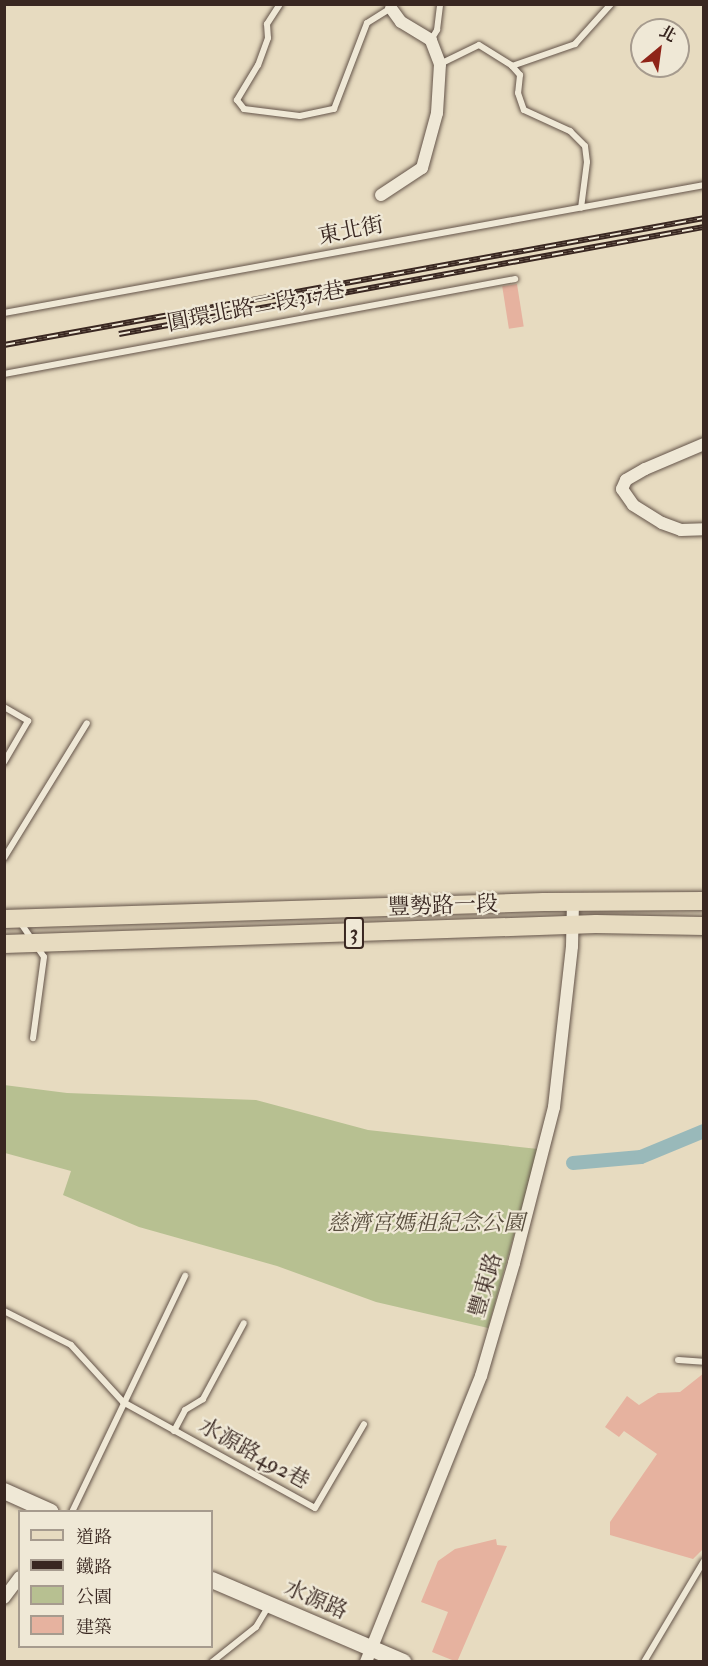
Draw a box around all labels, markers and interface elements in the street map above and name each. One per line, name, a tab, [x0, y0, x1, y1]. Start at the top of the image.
north arrow	[630, 18, 690, 78]
text: 北	[656, 21, 680, 47]
street label: 東北街	[316, 212, 386, 250]
street label: 圓環北路二段317巷	[165, 277, 347, 337]
street label: 豐勢路一段	[388, 891, 498, 921]
road number: 3	[344, 915, 364, 951]
park label: 慈濟宮媽祖紀念公園	[327, 1211, 525, 1237]
street label: 豐東路	[464, 1250, 508, 1320]
street label: 水源路492巷	[194, 1413, 314, 1495]
legend	[18, 1510, 213, 1648]
text: 道路	[76, 1526, 112, 1549]
text: 鐵路	[76, 1556, 112, 1579]
street label: 水源路	[280, 1575, 352, 1625]
text: 公園	[76, 1586, 112, 1609]
text: 建築	[76, 1616, 112, 1639]

